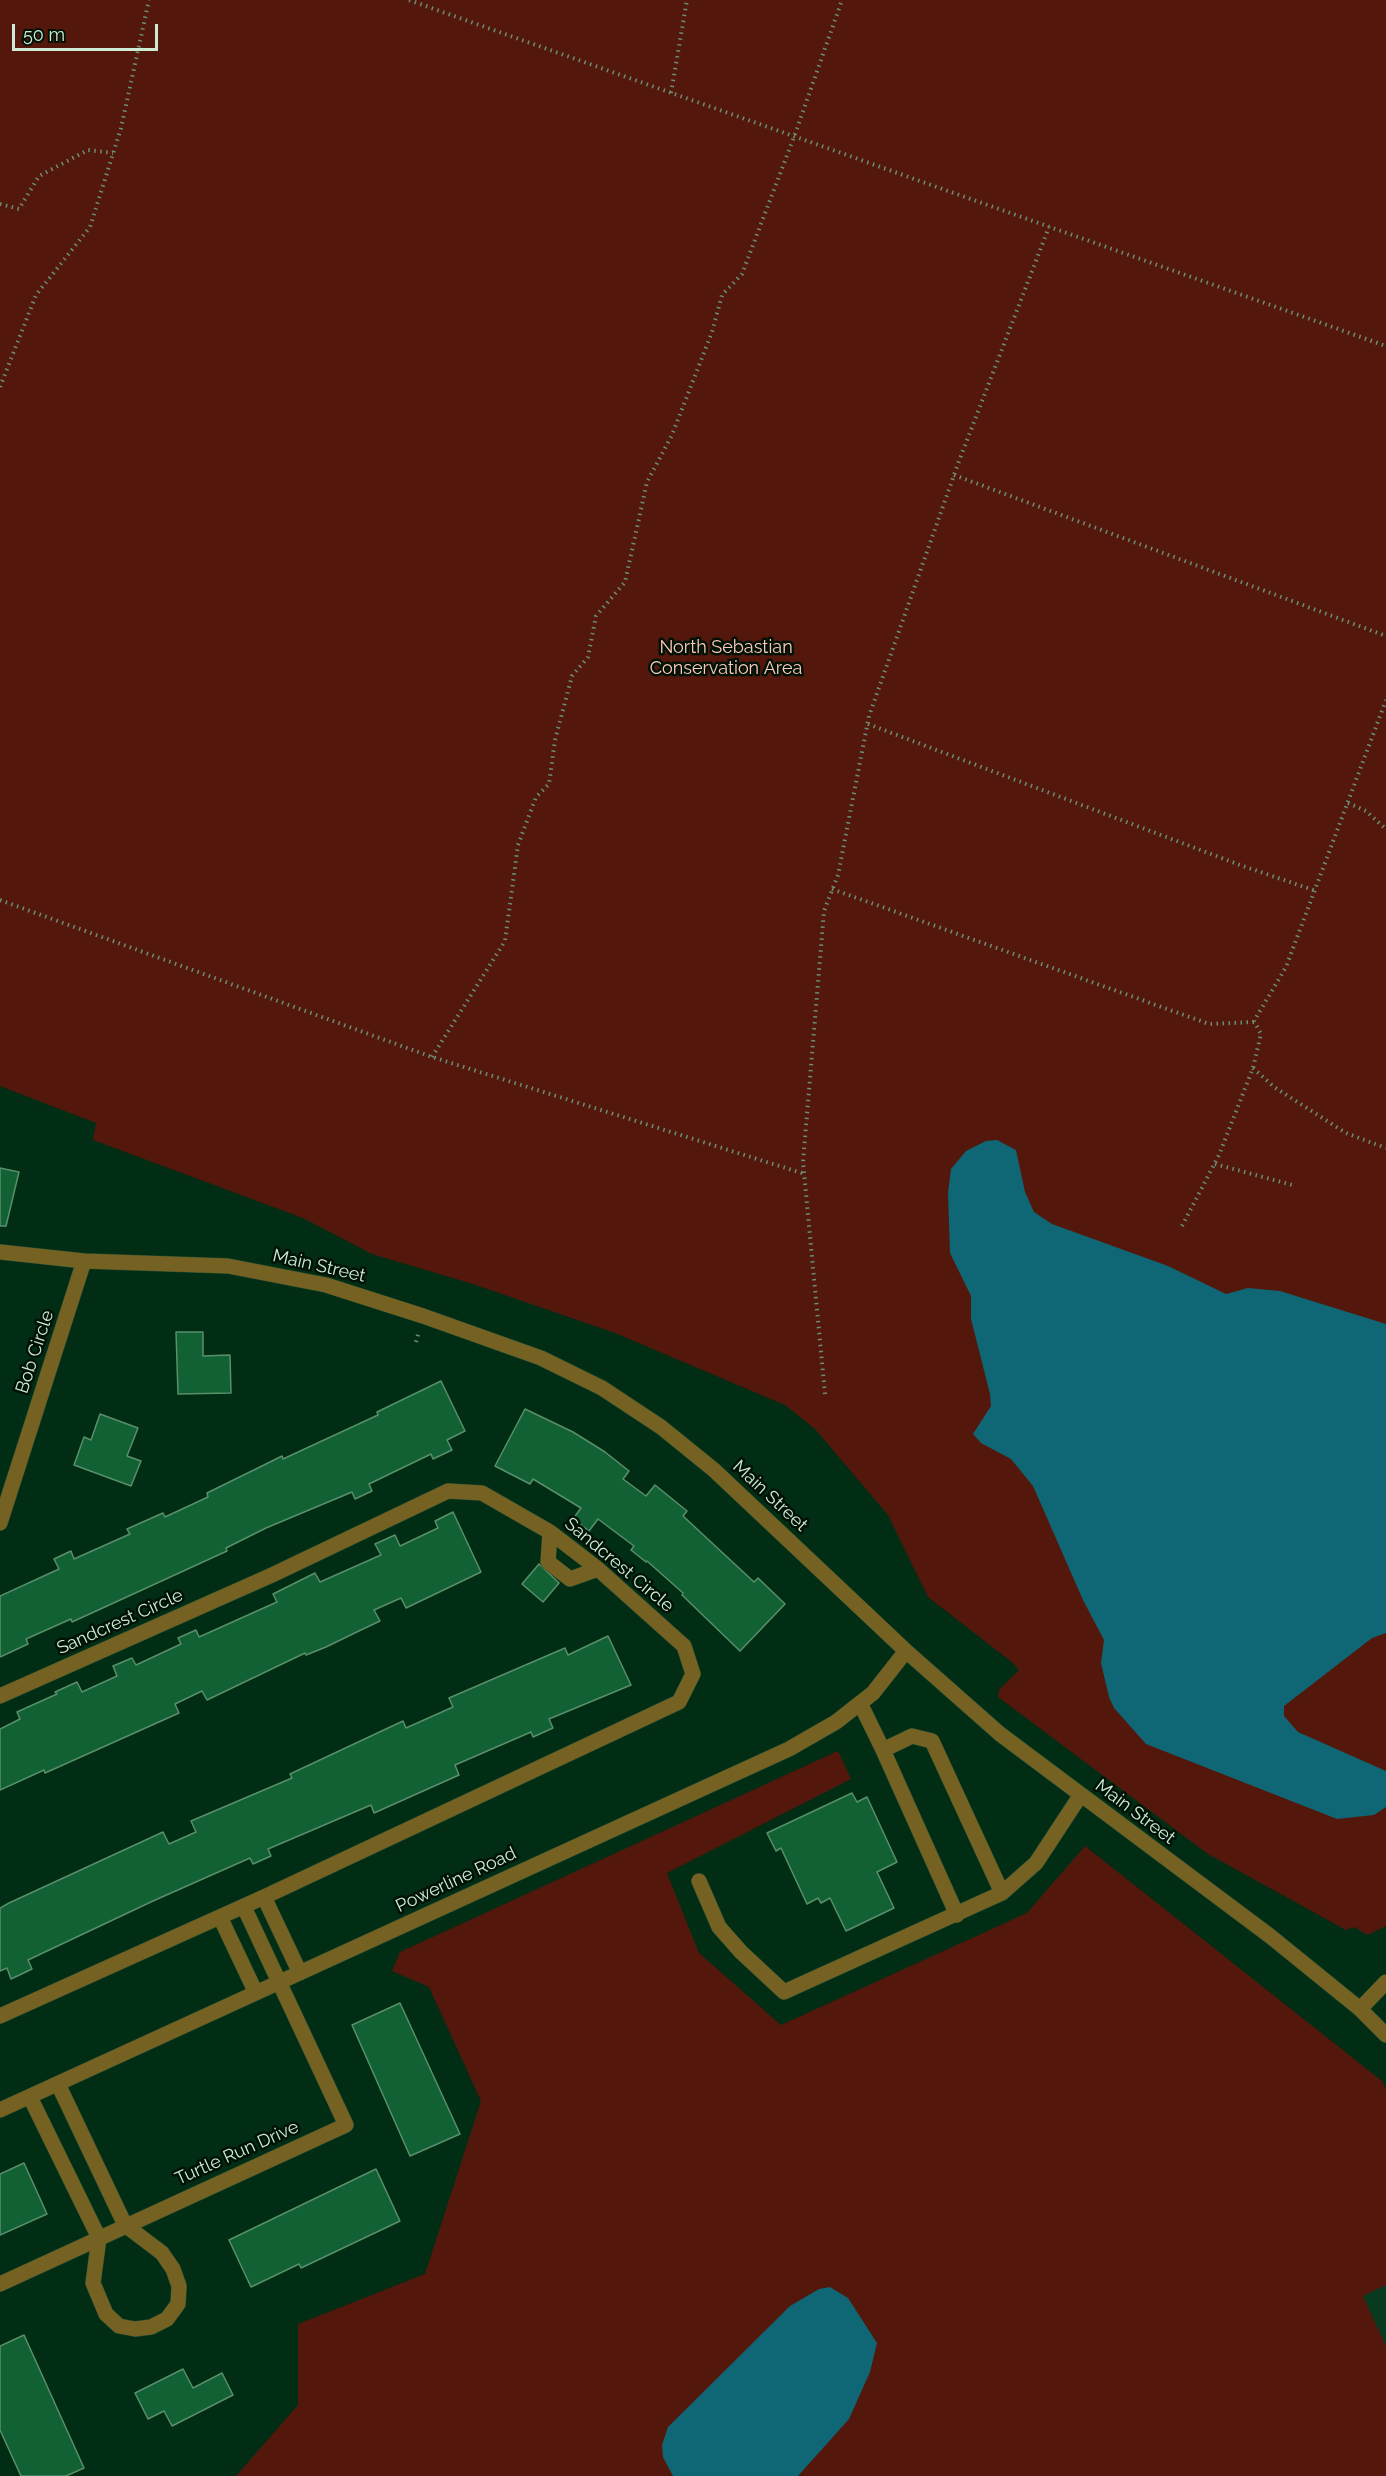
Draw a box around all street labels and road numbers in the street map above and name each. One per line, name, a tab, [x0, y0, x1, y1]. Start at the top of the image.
street label: Main Street	[271, 1245, 367, 1287]
street label: Bob Circle	[11, 1308, 59, 1396]
street label: Main Street	[728, 1456, 812, 1536]
street label: Sandcrest Circle	[560, 1513, 678, 1617]
street label: Sandcrest Circle	[54, 1585, 186, 1659]
street label: Main Street	[1091, 1775, 1179, 1849]
street label: Powerline Road	[392, 1843, 520, 1917]
street label: Turtle Run Drive	[172, 2116, 302, 2190]

